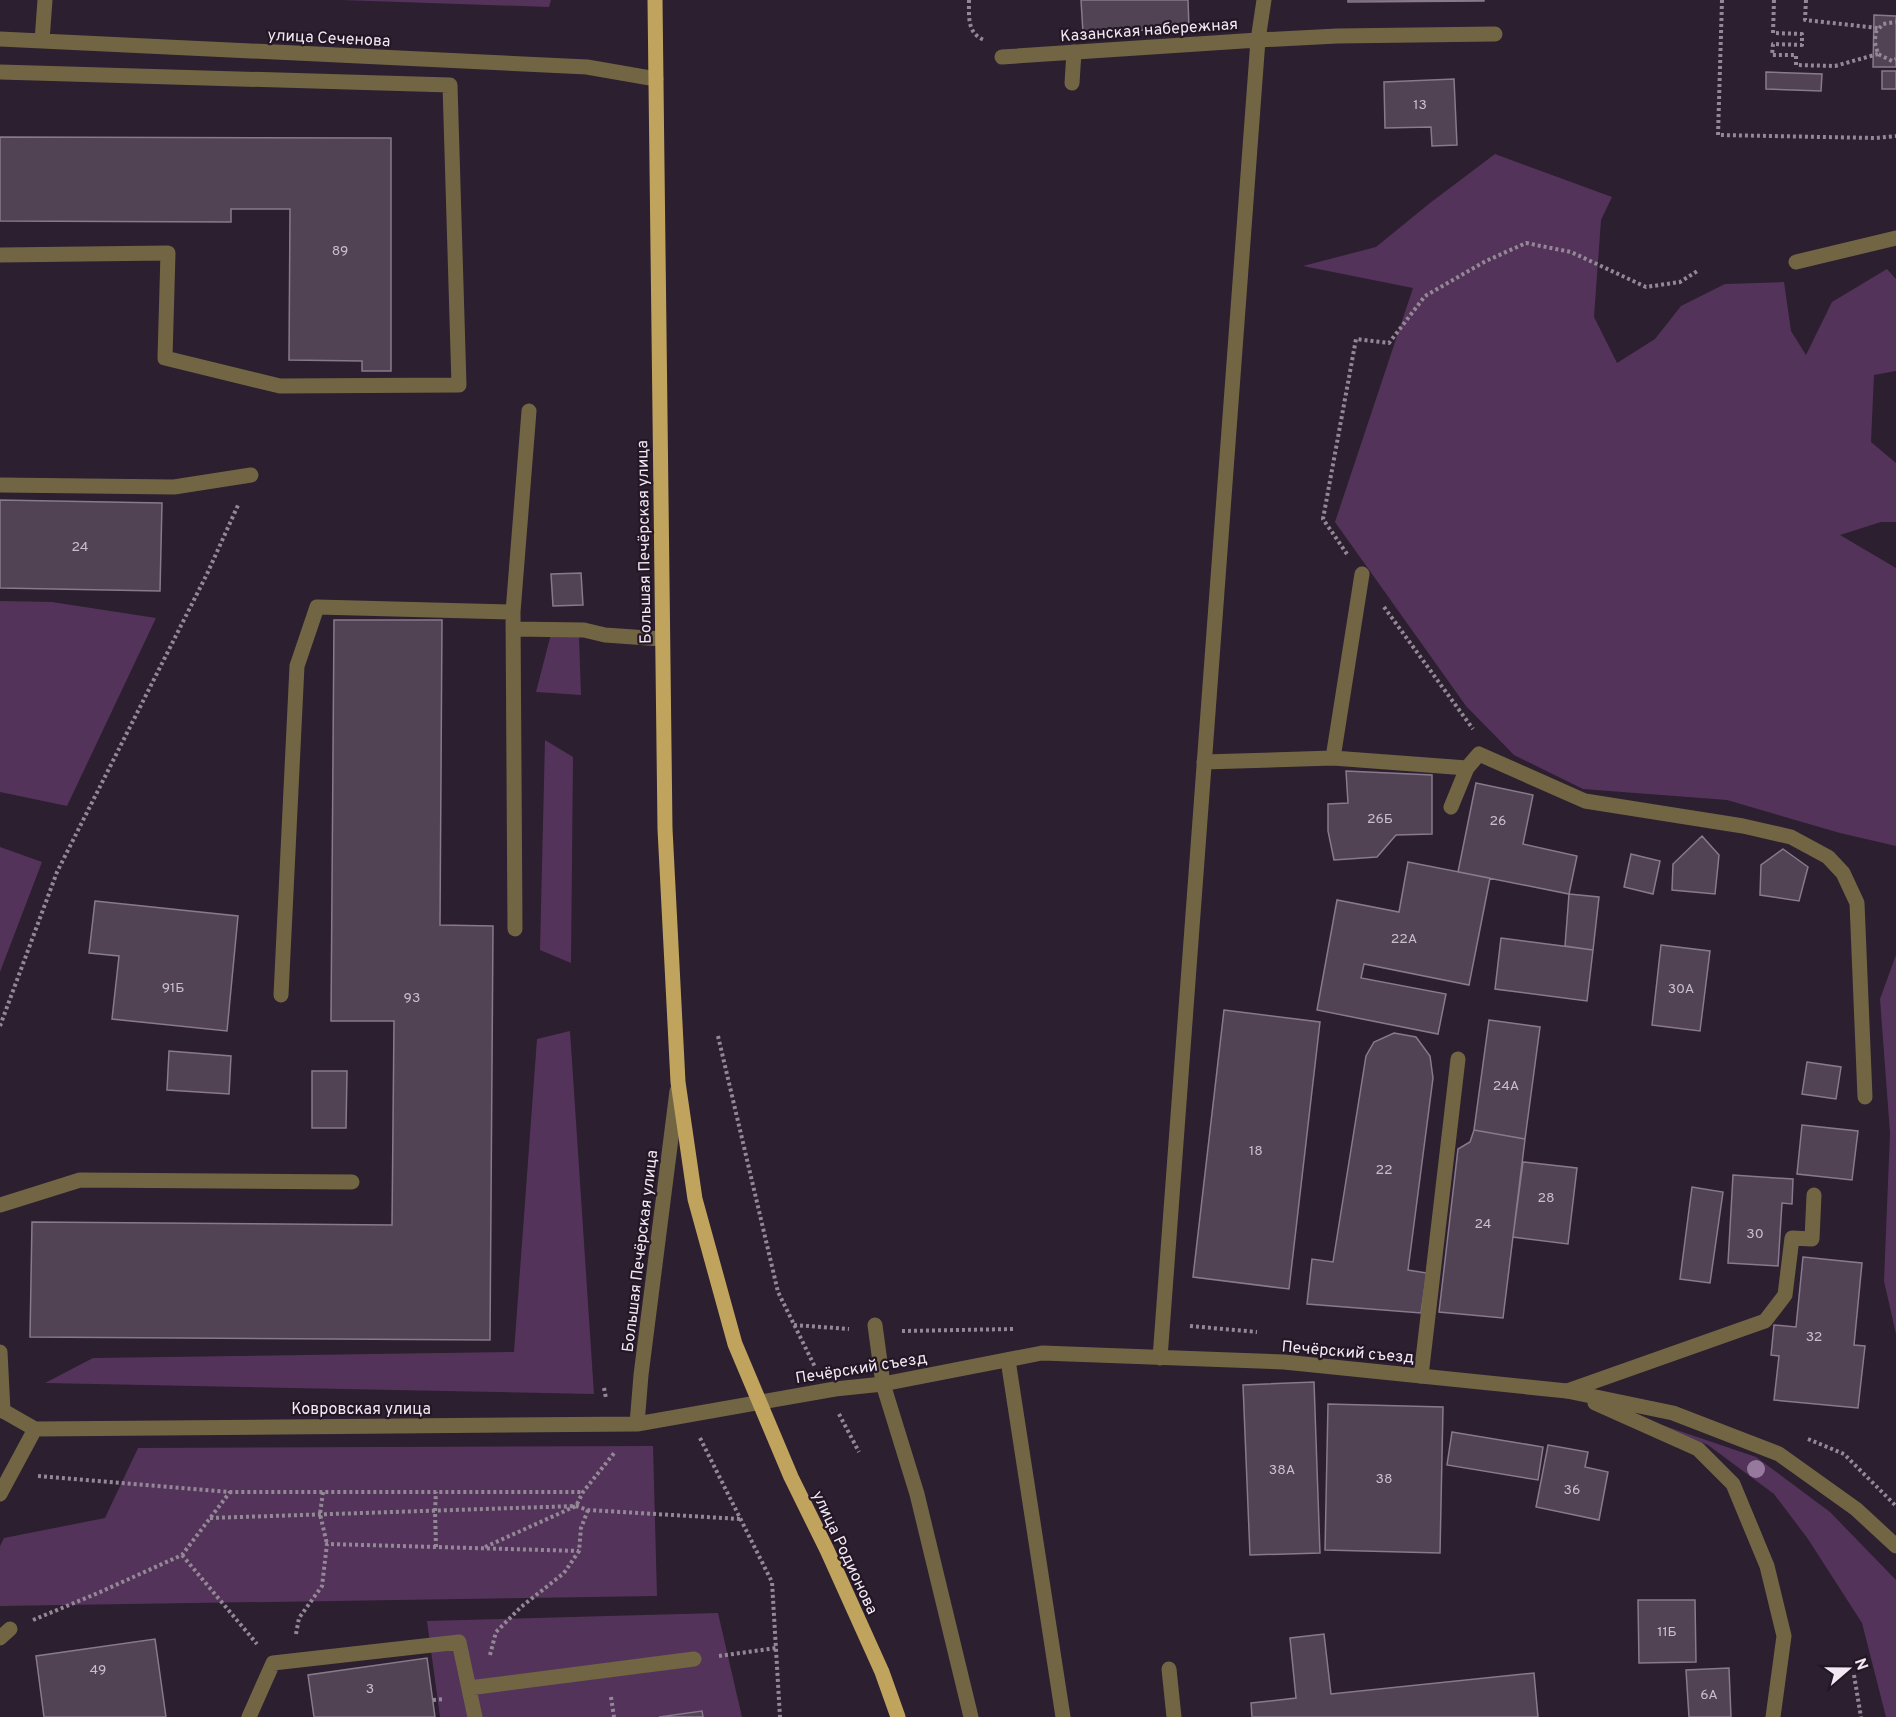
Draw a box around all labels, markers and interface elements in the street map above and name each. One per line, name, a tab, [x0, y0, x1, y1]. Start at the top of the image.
street label: Казанская набережная	[1060, 15, 1239, 47]
street label: улица Сеченова	[267, 26, 391, 52]
house number: 13	[1413, 97, 1427, 114]
house number: 89	[332, 243, 348, 260]
street label: Большая Печёрская улица	[633, 440, 657, 644]
house number: 24	[71, 539, 89, 556]
house number: 26Б	[1367, 811, 1393, 828]
house number: 26	[1490, 813, 1506, 830]
house number: 22А	[1391, 931, 1417, 948]
house number: 91Б	[162, 980, 184, 997]
house number: 30А	[1668, 981, 1694, 998]
house number: 93	[404, 990, 420, 1007]
house number: 24А	[1493, 1078, 1519, 1095]
house number: 18	[1249, 1143, 1263, 1160]
street label: Большая Печёрская улица	[619, 1149, 663, 1353]
house number: 22	[1375, 1162, 1393, 1179]
house number: 28	[1537, 1190, 1555, 1207]
house number: 24	[1474, 1216, 1492, 1233]
house number: 30	[1746, 1226, 1764, 1243]
house number: 32	[1806, 1329, 1822, 1346]
street label: Печёрский съезд	[1281, 1337, 1415, 1369]
street label: Печёрский съезд	[794, 1349, 929, 1389]
street label: Ковровская улица	[291, 1400, 431, 1420]
house number: 38А	[1269, 1462, 1295, 1479]
house number: 38	[1376, 1471, 1392, 1488]
house number: 36	[1564, 1482, 1580, 1499]
street label: улица Родионова	[807, 1488, 882, 1618]
house number: 11Б	[1657, 1624, 1677, 1641]
north arrow	[1818, 1639, 1878, 1699]
text: N	[1849, 1656, 1872, 1673]
house number: 49	[90, 1662, 106, 1679]
house number: 3	[366, 1681, 374, 1698]
house number: 6А	[1700, 1687, 1718, 1704]

